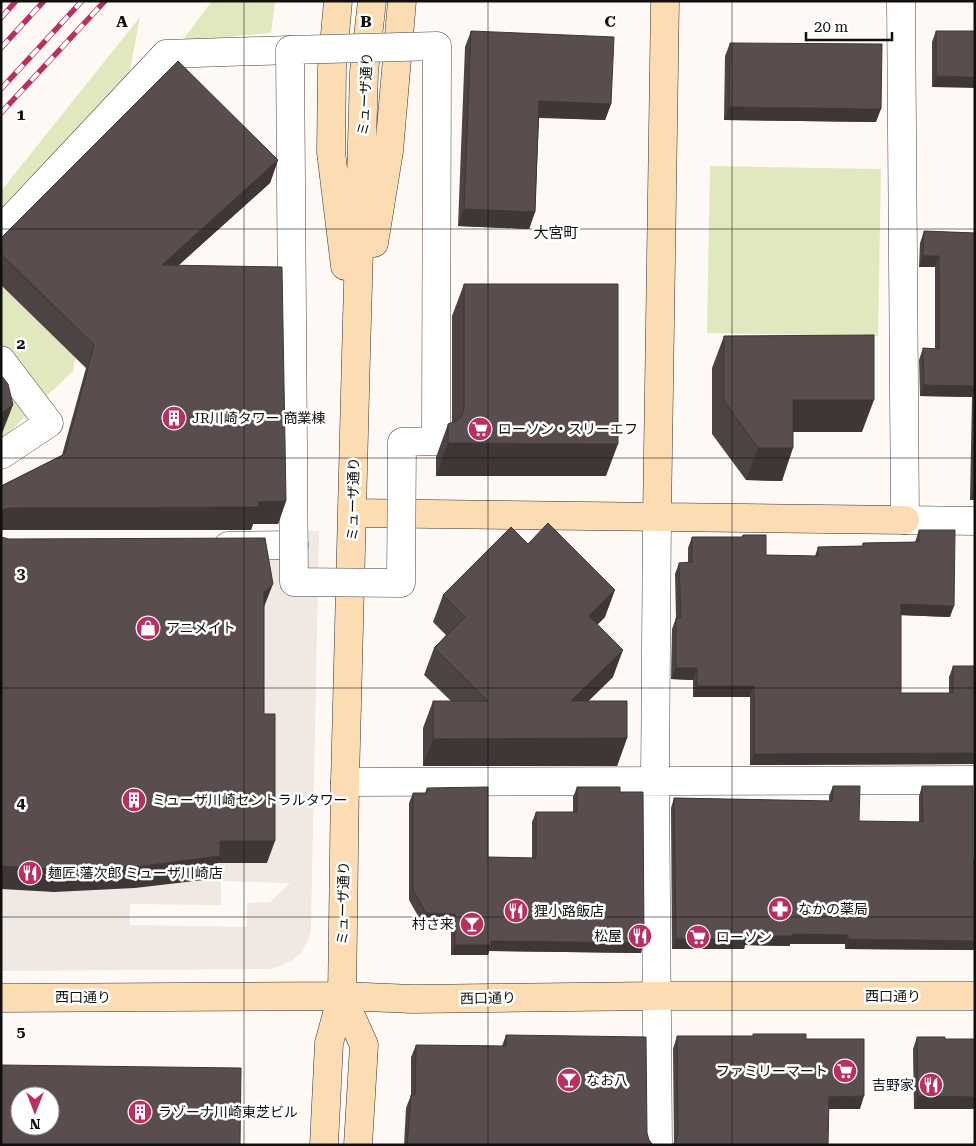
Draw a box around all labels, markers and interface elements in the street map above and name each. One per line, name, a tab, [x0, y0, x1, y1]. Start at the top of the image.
scale bar	[806, 10, 892, 42]
text: A	[116, 12, 128, 31]
text: B	[360, 12, 372, 31]
text: C	[604, 12, 616, 31]
text: 20 m	[814, 18, 849, 36]
street label: ミューザ通り	[355, 52, 375, 136]
text: 1	[17, 105, 26, 124]
district label: 大宮町	[533, 224, 579, 242]
text: 2	[17, 334, 26, 353]
building icon: JR川崎タワー 商業棟	[161, 405, 187, 431]
place label: JR川崎タワー 商業棟	[192, 410, 325, 426]
supermarket icon: ローソン・スリーエフ	[467, 416, 493, 442]
place label: ローソン・スリーエフ	[498, 421, 638, 437]
street label: ミューザ通り	[344, 457, 362, 541]
text: 3	[17, 564, 26, 583]
shop icon: アニメイト	[135, 615, 161, 641]
place label: アニメイト	[166, 620, 236, 636]
building icon: ミューザ川崎セントラルタワー	[121, 787, 147, 813]
place label: ミューザ川崎セントラルタワー	[152, 792, 348, 808]
text: 4	[17, 793, 26, 812]
restaurant icon: 麺匠 藩次郎 ミューザ川崎店	[17, 860, 43, 886]
street label: ミューザ通り	[334, 861, 352, 945]
place label: 麺匠 藩次郎 ミューザ川崎店	[48, 865, 223, 881]
pharmacy icon: なかの薬局	[767, 896, 793, 922]
restaurant icon: 狸小路飯店	[503, 898, 529, 924]
place label: なかの薬局	[798, 901, 868, 917]
place label: 狸小路飯店	[534, 903, 604, 919]
bar icon: 村さ来	[459, 911, 485, 937]
place label: 村さ来	[412, 916, 454, 932]
restaurant icon: 松屋	[627, 923, 653, 949]
supermarket icon: ローソン	[685, 924, 711, 950]
place label: 松屋	[594, 928, 622, 944]
place label: ローソン	[716, 929, 772, 945]
street label: 西口通り	[865, 988, 921, 1004]
street label: 西口通り	[55, 989, 111, 1005]
street label: 西口通り	[460, 990, 516, 1006]
text: 5	[17, 1022, 26, 1041]
supermarket icon: ファミリーマート	[832, 1058, 858, 1084]
place label: ファミリーマート	[716, 1063, 828, 1079]
bar icon: なお八	[556, 1067, 582, 1093]
place label: なお八	[586, 1072, 628, 1088]
restaurant icon: 吉野家	[918, 1072, 944, 1098]
place label: 吉野家	[872, 1077, 914, 1093]
north arrow	[10, 1086, 60, 1136]
building icon: ラゾーナ川崎東芝ビル	[127, 1099, 153, 1125]
place label: ラゾーナ川崎東芝ビル	[158, 1104, 298, 1120]
text: N	[29, 1116, 40, 1132]

